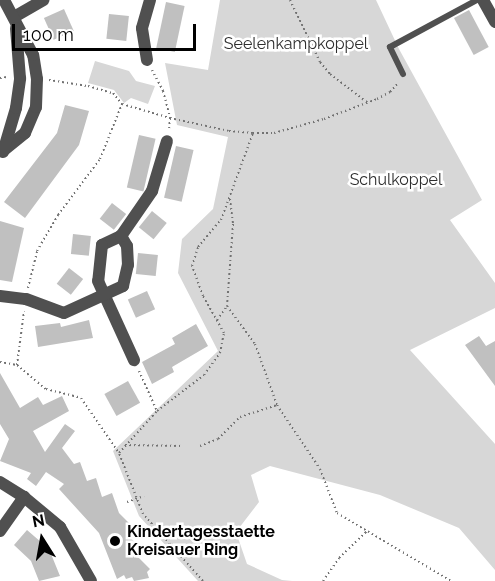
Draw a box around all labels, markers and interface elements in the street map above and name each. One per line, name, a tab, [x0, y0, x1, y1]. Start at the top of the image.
scale bar	[15, 12, 200, 50]
text: 100 m	[23, 24, 74, 45]
park label: Seelenkampkoppel	[224, 34, 368, 54]
park label: Schulkoppel	[350, 170, 442, 190]
north arrow	[12, 509, 72, 569]
text: N	[31, 510, 46, 531]
place label: Kindertagesstaette Kreisauer Ring	[127, 522, 275, 560]
marker: Kindertagesstaette Kreisauer Ring	[108, 534, 122, 548]

